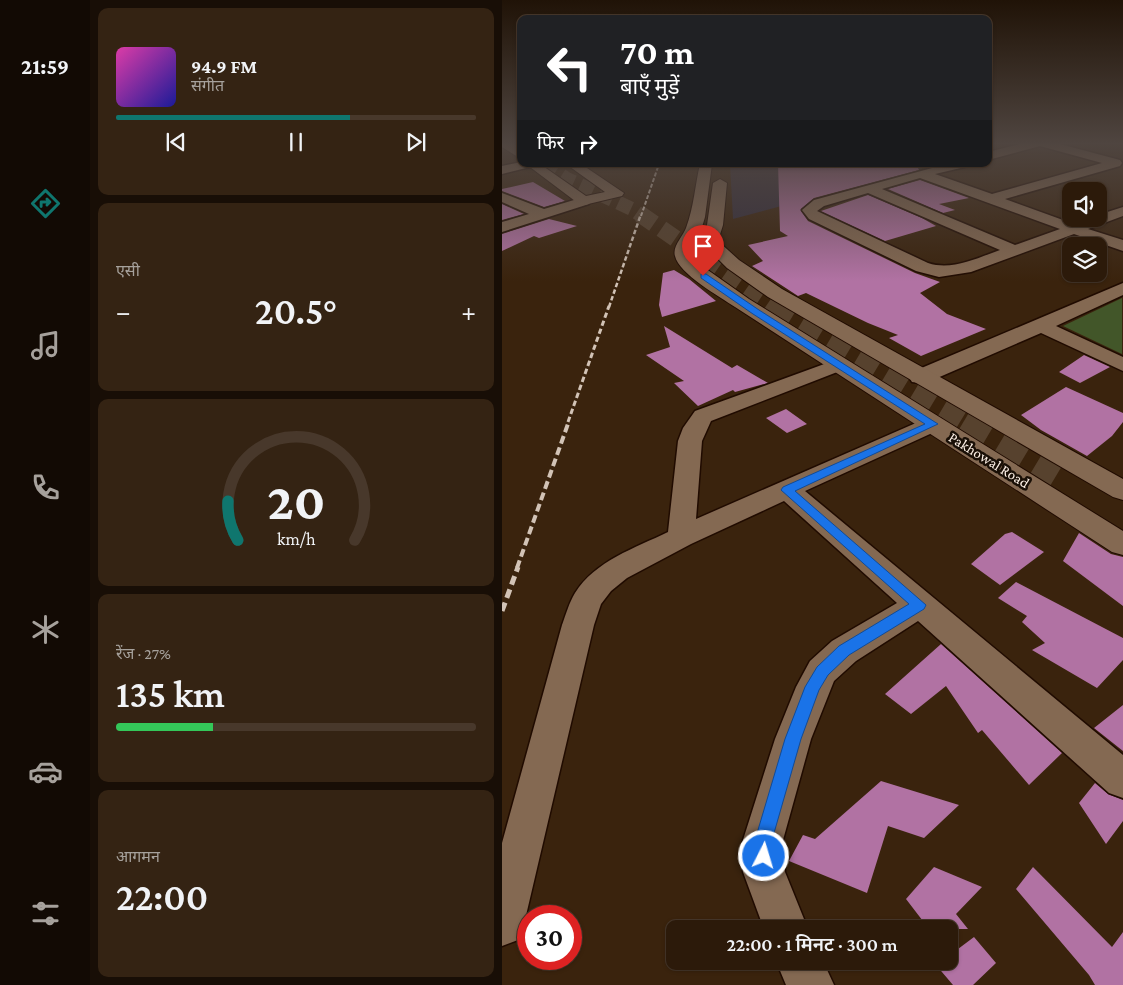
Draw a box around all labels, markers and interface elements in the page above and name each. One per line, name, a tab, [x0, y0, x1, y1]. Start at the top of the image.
text: 70 m	[620, 33, 694, 72]
icon: left	[537, 35, 602, 100]
text: 21:59	[21, 54, 69, 79]
text: 94.9 FM	[191, 56, 257, 77]
text: बाएँ मुड़ें	[620, 74, 679, 99]
text: संगीत	[191, 77, 224, 94]
icon: previous	[162, 128, 190, 156]
icon: pause	[282, 128, 310, 156]
icon: next	[402, 128, 430, 156]
icon: right	[574, 130, 602, 158]
text: फिर	[537, 132, 564, 153]
map controls	[1062, 182, 1107, 282]
button: sound	[1062, 182, 1107, 227]
icon: directions	[28, 186, 63, 221]
pin	[682, 225, 724, 276]
icon: arrive	[689, 232, 717, 260]
button: layers	[1062, 237, 1107, 282]
text: एसी	[116, 262, 140, 279]
text: 20.5°	[255, 290, 337, 332]
text: −	[116, 296, 131, 327]
text: +	[461, 296, 476, 327]
icon: music	[28, 328, 63, 363]
street label: Pakhowal Road	[946, 429, 1032, 491]
icon: phone	[28, 470, 63, 505]
text: 20	[267, 472, 325, 530]
text: km/h	[277, 529, 316, 549]
icon: climate	[28, 612, 63, 647]
text: रेंज · 27%	[116, 645, 171, 662]
text: 135 km	[116, 673, 225, 715]
icon: car	[28, 754, 63, 789]
position arrow	[737, 829, 789, 881]
text: आगमन	[116, 848, 160, 865]
text: 22:00	[116, 876, 208, 918]
icon: filters	[28, 896, 63, 931]
speed limit sign: 30	[517, 905, 582, 970]
text: 22:00 · 1 मिनट · 300 m	[727, 934, 897, 955]

